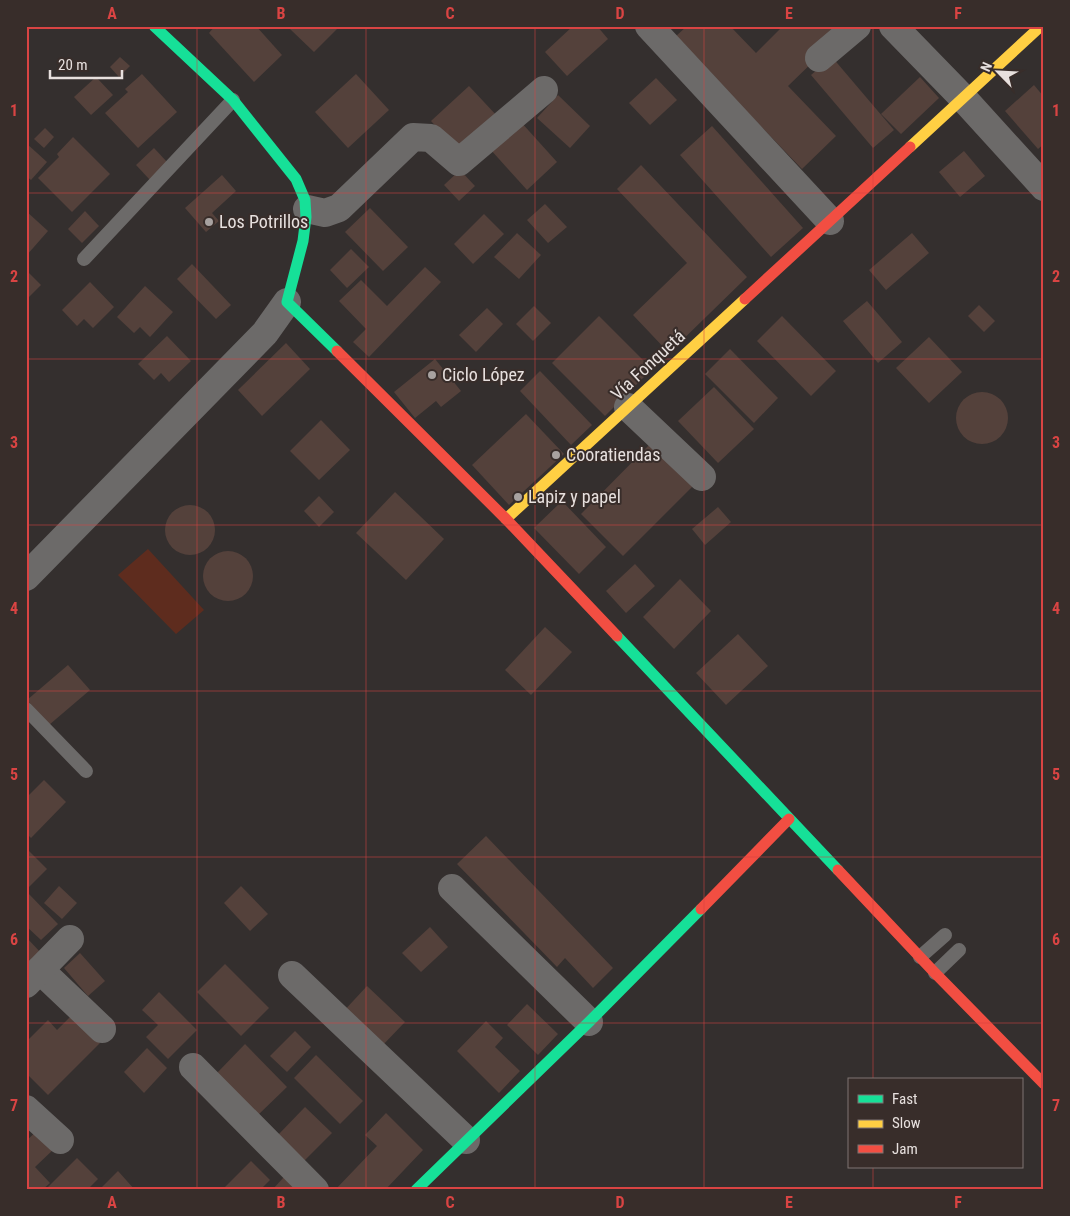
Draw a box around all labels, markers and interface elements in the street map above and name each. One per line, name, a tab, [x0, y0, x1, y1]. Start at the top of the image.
text: A	[107, 4, 117, 23]
text: B	[277, 4, 286, 23]
text: C	[445, 4, 455, 23]
text: D	[615, 4, 625, 23]
text: E	[785, 4, 793, 23]
text: F	[954, 4, 962, 23]
scale bar	[50, 48, 122, 80]
north arrow	[972, 48, 1022, 98]
text: 20 m	[58, 56, 88, 74]
text: N	[977, 60, 995, 74]
text: 1	[10, 101, 18, 120]
text: 1	[1052, 101, 1060, 120]
place label: Los Potrillos	[219, 211, 308, 232]
marker: Los Potrillos	[203, 216, 215, 228]
text: 2	[10, 267, 18, 286]
text: 2	[1052, 267, 1060, 286]
street label: Vía Fonquetá	[606, 325, 689, 404]
place label: Ciclo López	[442, 364, 525, 385]
marker: Ciclo López	[426, 369, 438, 381]
text: 3	[10, 433, 18, 452]
text: 3	[1052, 433, 1060, 452]
place label: Cooratiendas	[566, 444, 660, 465]
marker: Cooratiendas	[550, 449, 562, 461]
place label: Lapiz y papel	[528, 486, 621, 507]
marker: Lapiz y papel	[512, 491, 524, 503]
text: 4	[10, 599, 18, 618]
text: 4	[1052, 599, 1060, 618]
text: 5	[10, 765, 18, 784]
text: 5	[1052, 765, 1060, 784]
text: 6	[10, 930, 18, 949]
text: 6	[1052, 930, 1060, 949]
legend	[848, 1078, 1022, 1168]
text: Fast	[892, 1090, 917, 1108]
text: 7	[10, 1096, 18, 1115]
text: 7	[1052, 1096, 1060, 1115]
text: Slow	[892, 1114, 921, 1132]
text: Jam	[892, 1140, 918, 1158]
text: A	[107, 1193, 117, 1212]
text: B	[277, 1193, 286, 1212]
text: C	[445, 1193, 455, 1212]
text: D	[615, 1193, 625, 1212]
text: E	[785, 1193, 793, 1212]
text: F	[954, 1193, 962, 1212]

